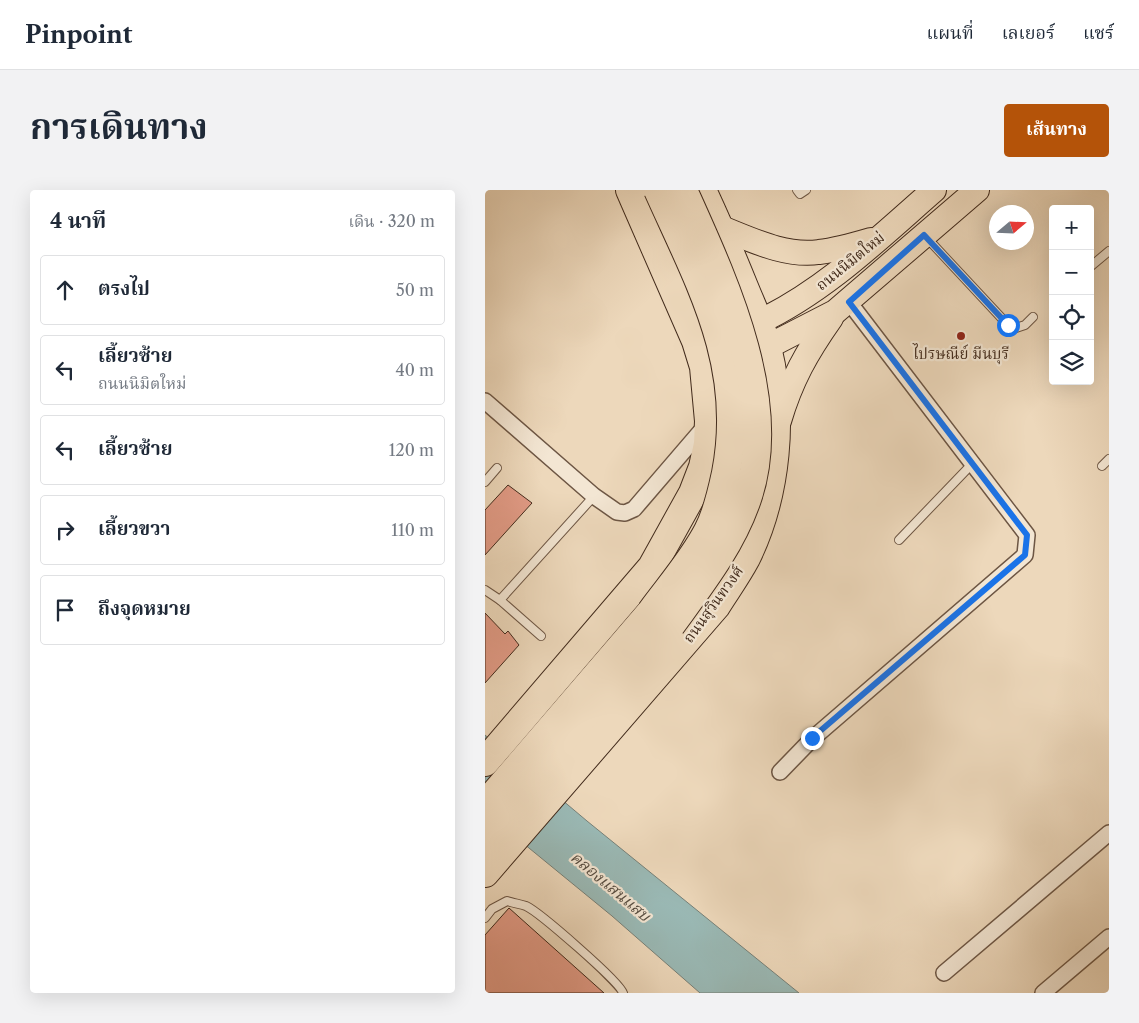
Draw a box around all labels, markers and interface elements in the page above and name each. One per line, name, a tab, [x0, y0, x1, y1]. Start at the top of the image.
text: Pinpoint	[25, 20, 132, 49]
text: แผนที่	[926, 22, 974, 44]
text: เลเยอร์	[1002, 22, 1055, 44]
text: แชร์	[1083, 22, 1114, 44]
button: เส้นทาง	[1004, 104, 1109, 157]
text: การเดินทาง	[30, 105, 208, 148]
north arrow	[989, 205, 1034, 250]
map controls	[1049, 205, 1094, 385]
button: +	[1049, 205, 1094, 250]
text: 4 นาที	[50, 208, 106, 233]
text: เดิน · 320 m	[348, 211, 435, 231]
street label: ถนนนิมิตใหม่	[811, 227, 888, 294]
button: −	[1049, 250, 1094, 295]
icon: ahead	[51, 276, 79, 304]
text: ตรงไป	[98, 277, 150, 300]
text: 50 m	[396, 280, 434, 300]
button: locate	[1049, 295, 1094, 340]
route start	[997, 314, 1020, 337]
marker: ไปรษณีย์ มีนบุรี	[955, 330, 967, 342]
button: layers	[1049, 340, 1094, 385]
place label: ไปรษณีย์ มีนบุรี	[912, 343, 1009, 365]
text: เลี้ยวซ้าย	[98, 344, 172, 367]
icon: left	[51, 356, 79, 384]
text: 40 m	[395, 360, 434, 380]
text: ถนนนิมิตใหม่	[98, 373, 186, 393]
icon: left	[51, 436, 79, 464]
text: เลี้ยวซ้าย	[98, 437, 172, 460]
text: 120 m	[389, 440, 434, 460]
icon: right	[51, 516, 79, 544]
text: เลี้ยวขวา	[98, 517, 170, 540]
text: 110 m	[391, 520, 434, 540]
street label: ถนนสุวินทวงศ์	[679, 562, 749, 647]
icon: arrive	[51, 596, 79, 624]
text: ถึงจุดหมาย	[98, 597, 191, 620]
route end	[801, 727, 824, 750]
water label: คลองแสนแสบ	[567, 847, 656, 926]

